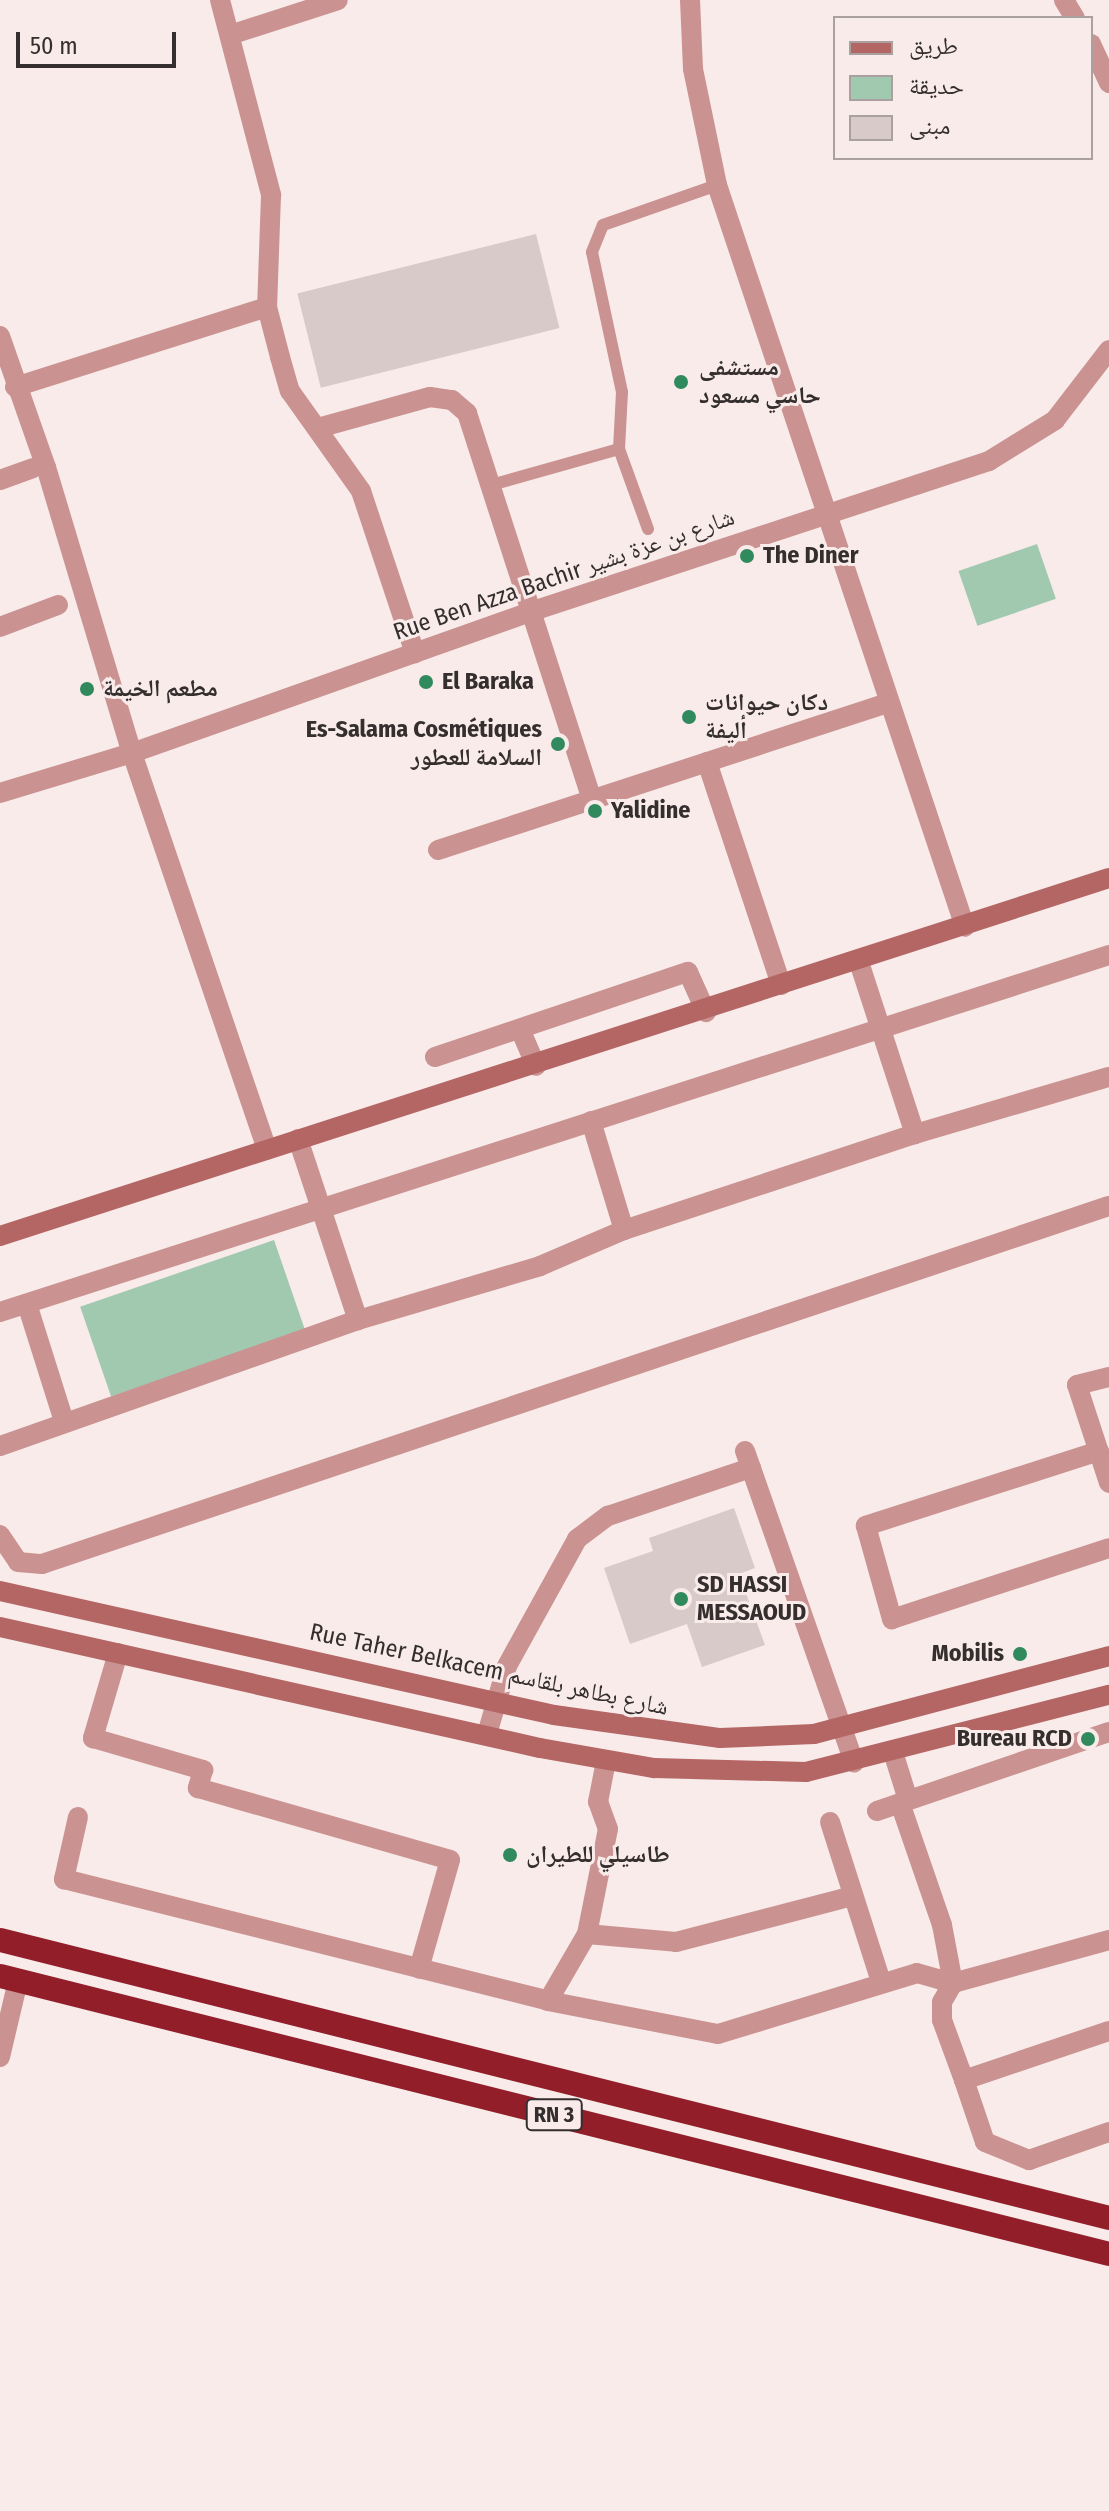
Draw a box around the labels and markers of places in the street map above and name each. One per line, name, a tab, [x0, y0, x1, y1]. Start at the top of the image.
place label: مستشفى حاسي مسعود	[699, 354, 821, 410]
marker: مستشفى حاسي مسعود	[670, 371, 692, 393]
place label: The Diner	[763, 542, 859, 570]
marker: The Diner	[738, 547, 756, 565]
place label: El Baraka	[442, 668, 534, 696]
marker: El Baraka	[417, 673, 435, 691]
place label: مطعم الخيمة	[103, 675, 218, 703]
marker: مطعم الخيمة	[78, 680, 96, 698]
place label: دكان حيوانات أليفة	[705, 689, 828, 745]
marker: دكان حيوانات أليفة	[680, 708, 698, 726]
place label: Es-Salama Cosmétiques السلامة للعطور	[306, 716, 542, 772]
marker: Es-Salama Cosmétiques السلامة للعطور	[549, 735, 567, 753]
place label: Yalidine	[611, 797, 690, 825]
marker: Yalidine	[586, 802, 604, 820]
place label: SD HASSI MESSAOUD	[697, 1571, 806, 1627]
marker: SD HASSI MESSAOUD	[672, 1590, 690, 1608]
place label: Mobilis	[931, 1640, 1004, 1668]
marker: Mobilis	[1011, 1645, 1029, 1663]
place label: Bureau RCD	[957, 1725, 1072, 1753]
marker: Bureau RCD	[1079, 1730, 1097, 1748]
place label: طاسيلي للطيران	[526, 1841, 670, 1869]
marker: طاسيلي للطيران	[501, 1846, 519, 1864]

